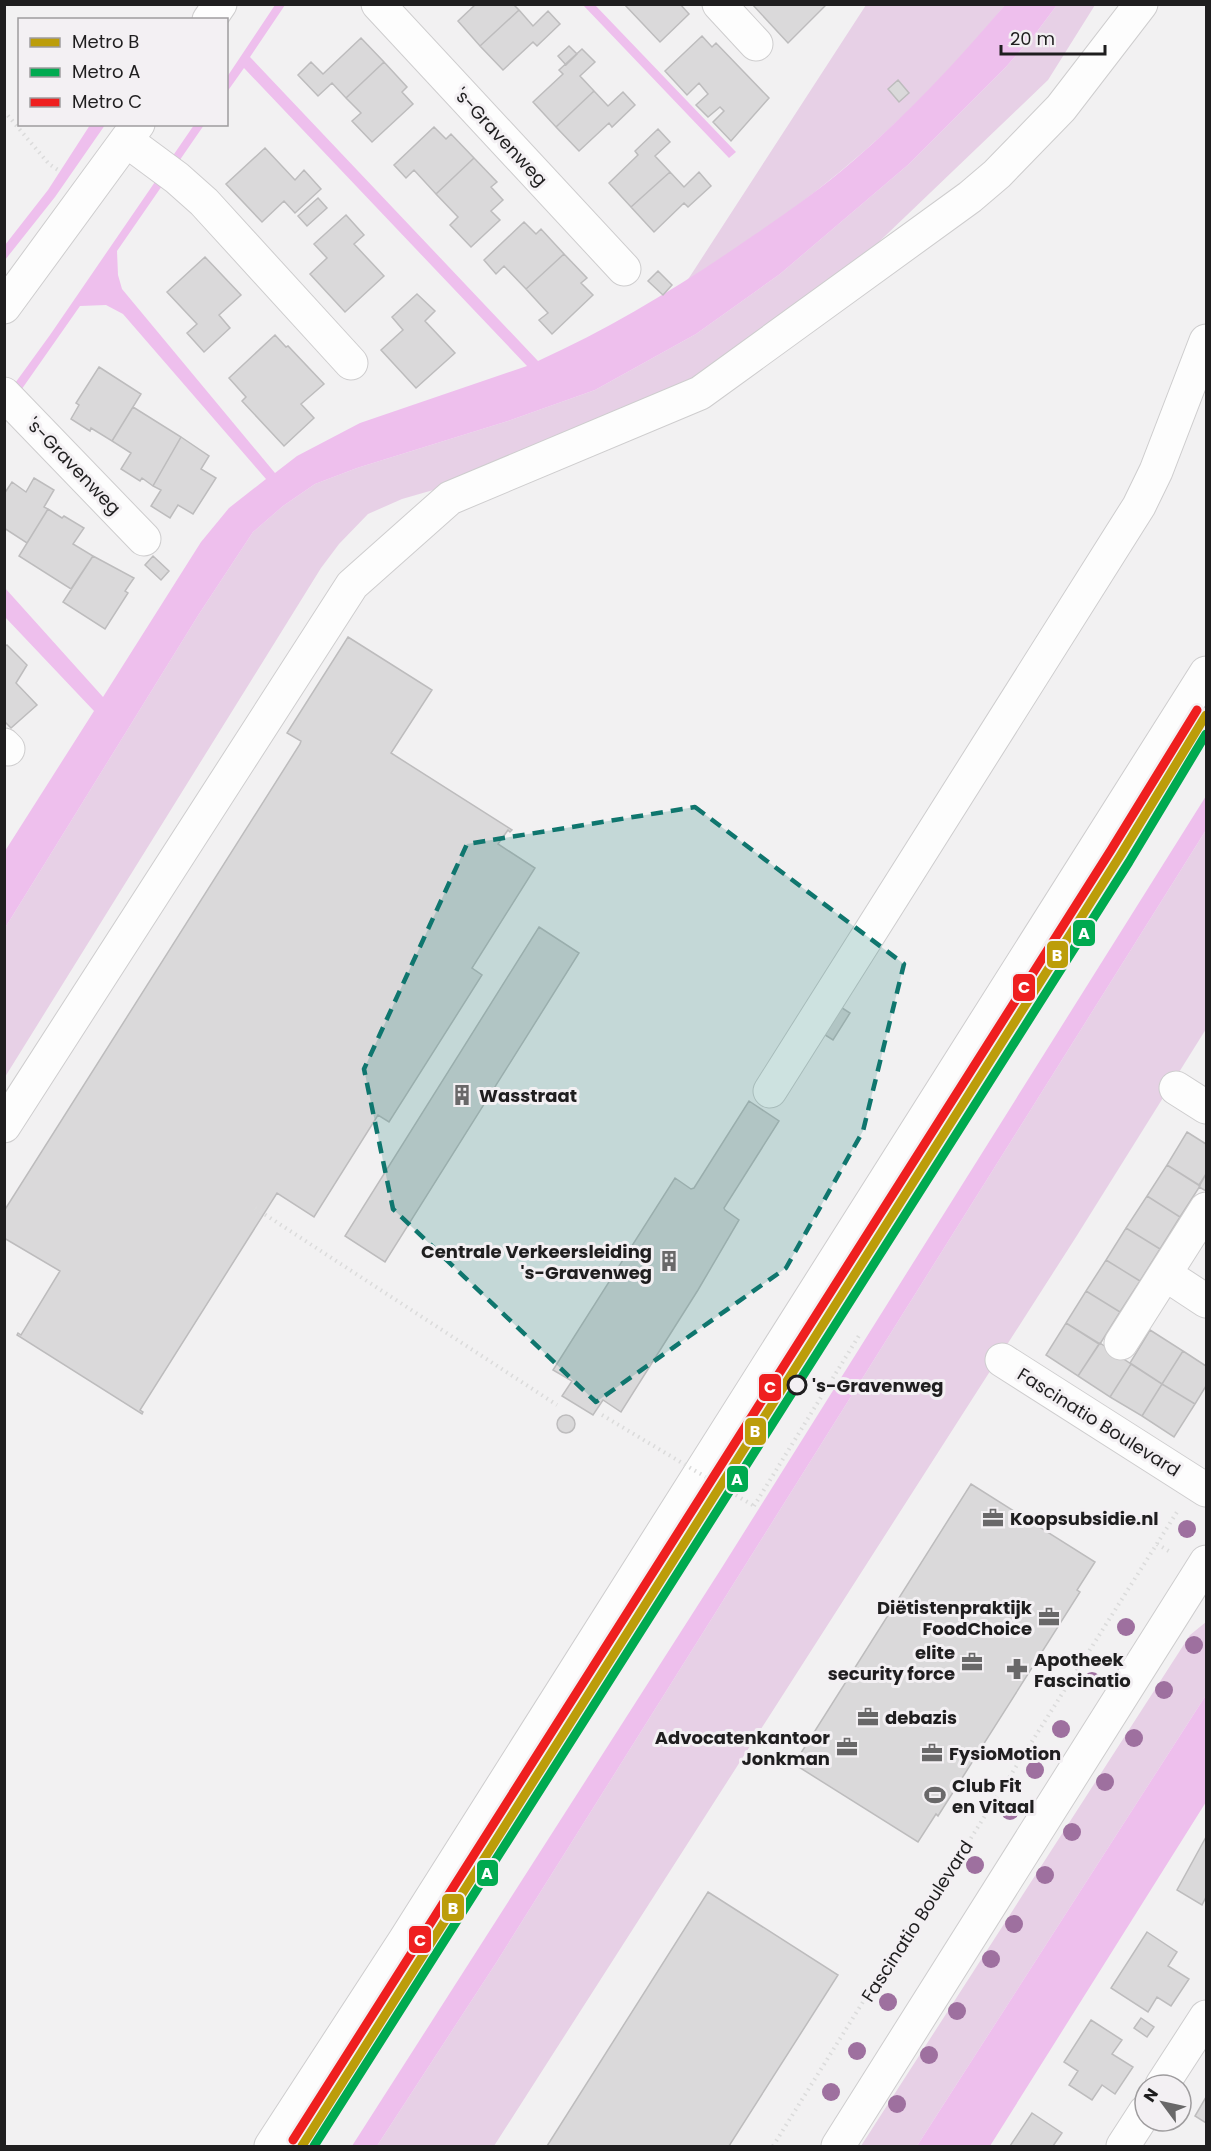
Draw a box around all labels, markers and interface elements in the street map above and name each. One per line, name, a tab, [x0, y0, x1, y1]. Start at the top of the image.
legend	[18, 18, 228, 126]
scale bar	[1001, 18, 1104, 56]
text: 20 m	[1010, 26, 1055, 51]
text: Metro B	[72, 29, 139, 54]
text: Metro A	[72, 59, 140, 84]
street label: 's-Gravenweg	[449, 82, 553, 192]
text: Metro C	[72, 89, 142, 114]
street label: 's-Gravenweg	[21, 412, 127, 520]
line badge: A	[1072, 919, 1096, 947]
text: A	[1078, 922, 1090, 945]
line badge: B	[1046, 940, 1069, 969]
text: B	[1052, 944, 1062, 967]
line badge: C	[1012, 973, 1036, 1002]
text: C	[1018, 976, 1030, 999]
building icon: Wasstraat	[450, 1083, 474, 1107]
place label: Wasstraat	[479, 1083, 577, 1108]
place label: Centrale Verkeersleiding 's-Gravenweg	[421, 1239, 652, 1285]
building icon: Centrale Verkeersleiding 's-Gravenweg	[657, 1249, 681, 1273]
street label: Fascinatio Boulevard	[1013, 1362, 1185, 1482]
line badge: C	[758, 1373, 782, 1402]
place label: 's-Gravenweg	[812, 1373, 944, 1398]
marker: 's-Gravenweg	[787, 1375, 807, 1395]
text: C	[764, 1376, 776, 1399]
line badge: B	[744, 1417, 767, 1446]
text: B	[750, 1420, 760, 1443]
line badge: A	[726, 1465, 749, 1493]
text: A	[731, 1468, 743, 1491]
office icon: Koopsubsidie.nl	[981, 1506, 1005, 1530]
place label: Koopsubsidie.nl	[1010, 1506, 1159, 1531]
place label: Diëtistenpraktijk FoodChoice	[877, 1595, 1033, 1641]
office icon: Diëtistenpraktijk FoodChoice	[1037, 1605, 1061, 1629]
place label: elite security force	[828, 1640, 955, 1686]
place label: Apotheek Fascinatio	[1034, 1647, 1131, 1693]
office icon: elite security force	[960, 1650, 984, 1674]
pharmacy icon: Apotheek Fascinatio	[1005, 1657, 1029, 1681]
office icon: debazis	[856, 1705, 880, 1729]
place label: debazis	[885, 1705, 957, 1730]
place label: Advocatenkantoor Jonkman	[655, 1725, 830, 1771]
office icon: Advocatenkantoor Jonkman	[835, 1735, 859, 1759]
office icon: FysioMotion	[920, 1741, 944, 1765]
place label: FysioMotion	[949, 1741, 1061, 1766]
place label: Club Fit en Vitaal	[952, 1773, 1035, 1819]
sports icon: Club Fit en Vitaal	[923, 1783, 947, 1807]
street label: Fascinatio Boulevard	[855, 1835, 979, 2007]
line badge: A	[476, 1859, 499, 1887]
text: A	[481, 1862, 493, 1885]
line badge: B	[441, 1893, 465, 1922]
text: B	[448, 1897, 458, 1920]
line badge: C	[408, 1925, 432, 1954]
text: C	[414, 1929, 426, 1952]
north arrow	[1133, 2073, 1193, 2133]
text: N	[1138, 2084, 1164, 2106]

